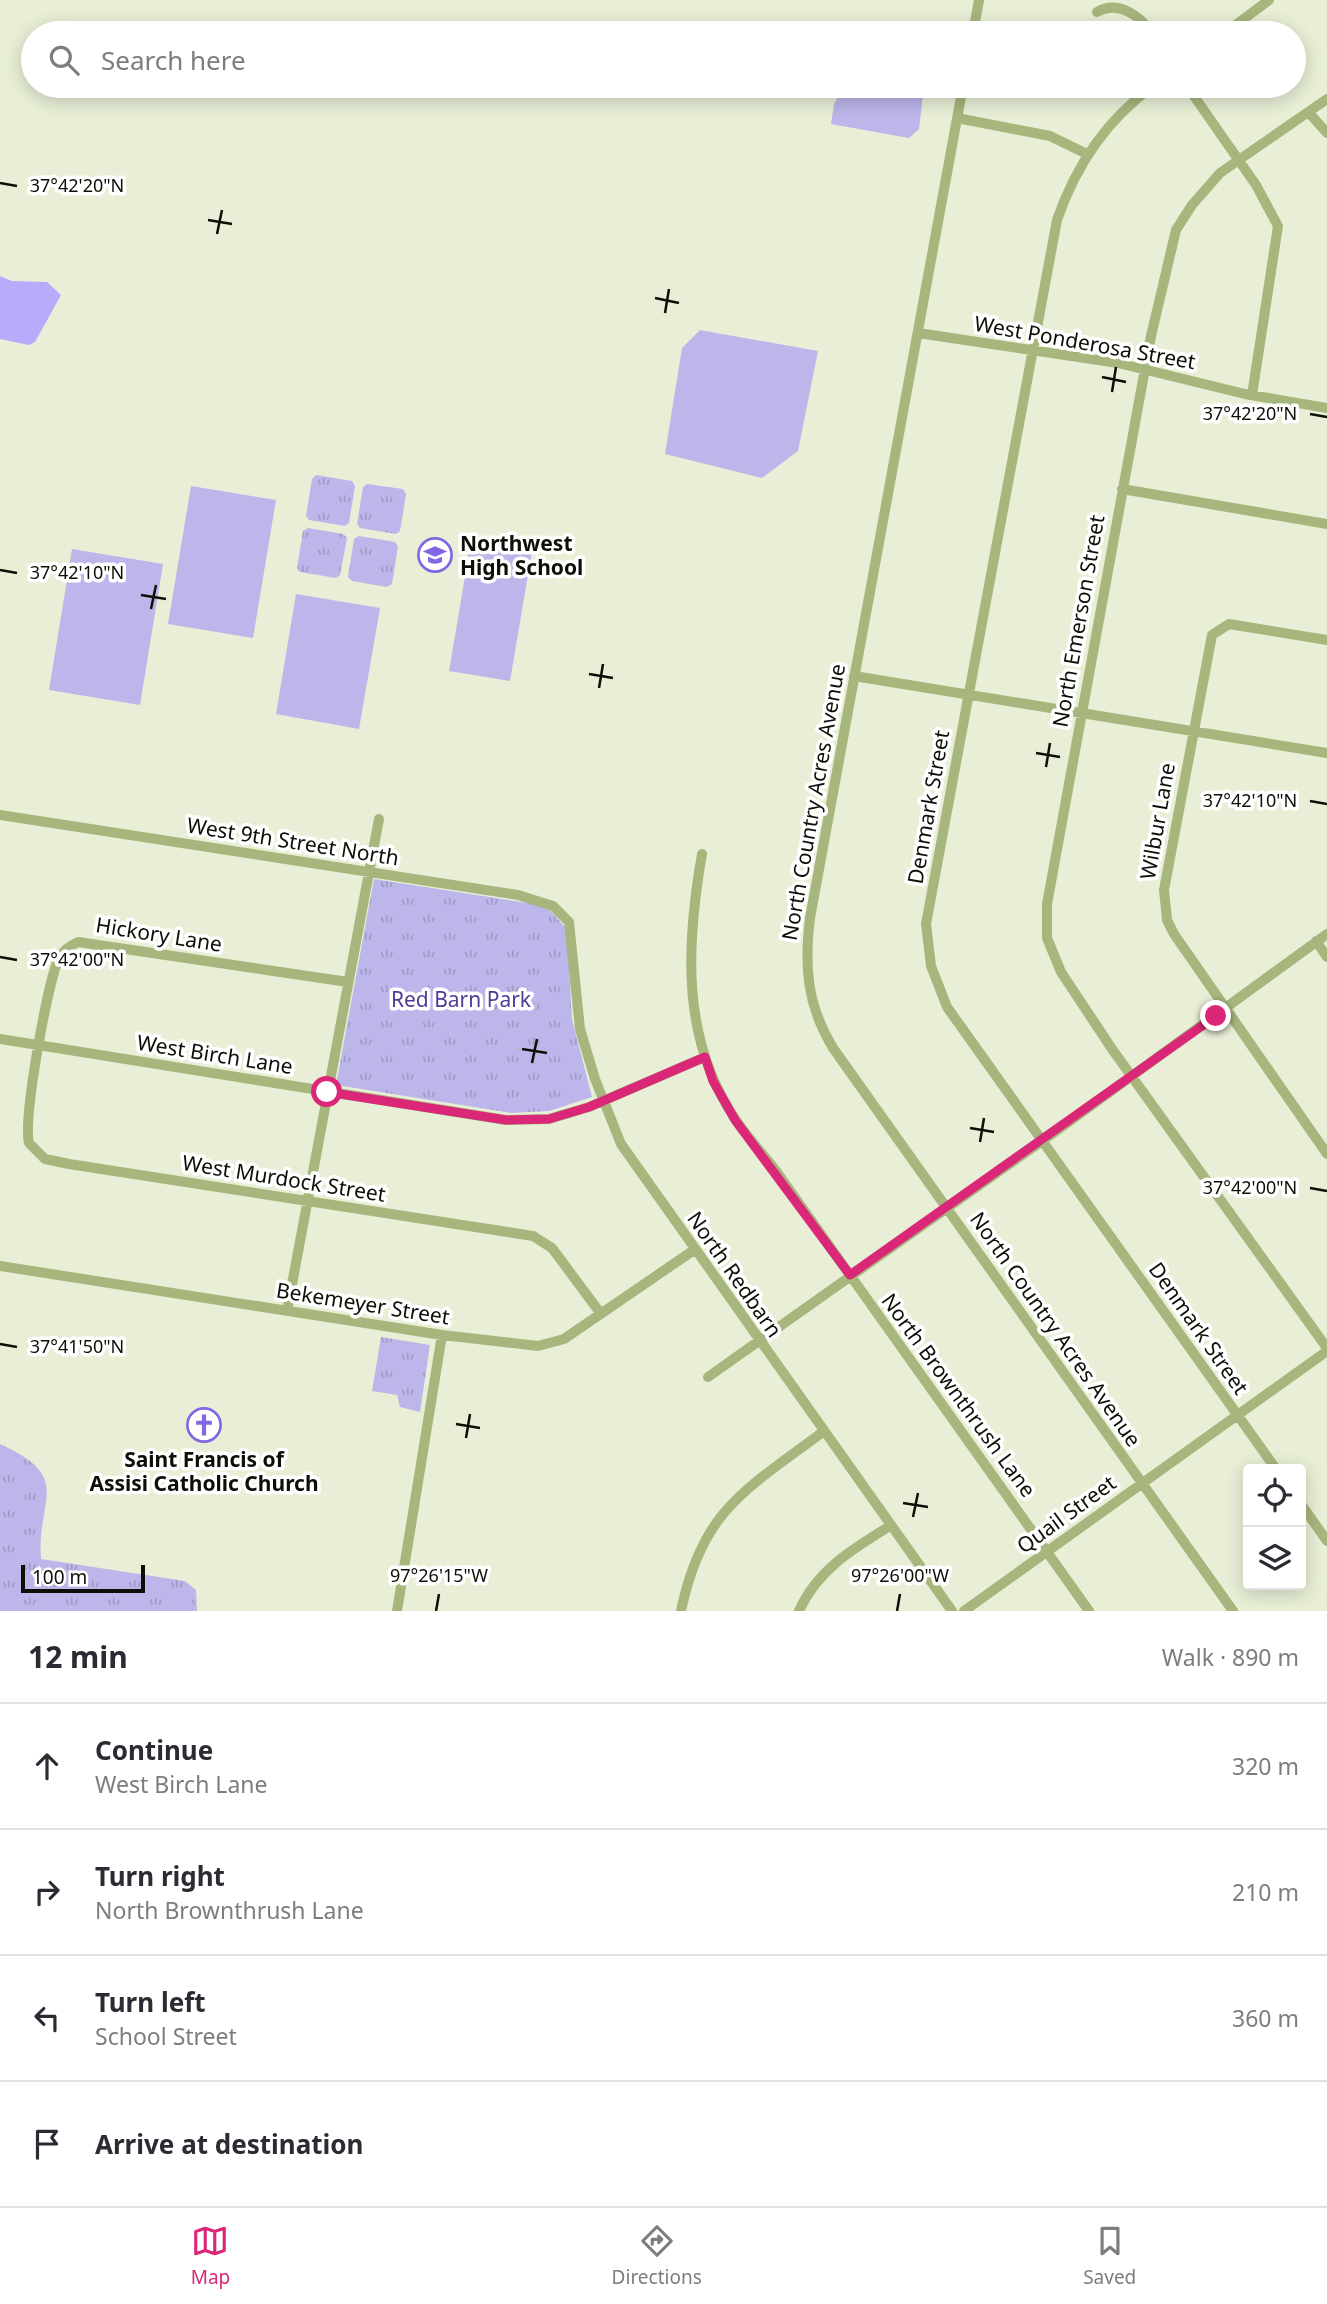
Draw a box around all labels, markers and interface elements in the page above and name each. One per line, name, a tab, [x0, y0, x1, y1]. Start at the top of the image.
search box	[21, 21, 1306, 98]
icon: search	[45, 41, 83, 79]
text: Search here	[101, 42, 246, 78]
text: 37°42'20"N	[30, 173, 124, 197]
street label: West Ponderosa Street	[972, 309, 1198, 375]
text: 37°42'20"N	[1203, 401, 1297, 425]
street label: North Emerson Street	[1046, 512, 1111, 729]
place label: Northwest High School	[460, 529, 583, 581]
school or university icon: Northwest High School	[416, 536, 454, 574]
text: 37°42'10"N	[30, 560, 124, 584]
street label: North Country Acres Avenue	[775, 661, 851, 943]
street label: Denmark Street	[901, 728, 955, 886]
street label: Wilbur Lane	[1133, 760, 1181, 882]
text: 37°42'10"N	[1203, 788, 1297, 812]
street label: West 9th Street North	[185, 810, 401, 872]
street label: Hickory Lane	[94, 910, 224, 958]
text: 37°42'00"N	[30, 947, 124, 971]
park label: Red Barn Park	[391, 985, 532, 1013]
route end	[1200, 1000, 1231, 1031]
street label: West Birch Lane	[135, 1028, 295, 1080]
route start	[311, 1076, 342, 1107]
street label: West Murdock Street	[180, 1148, 388, 1208]
text: 37°42'00"N	[1203, 1175, 1297, 1199]
street label: North Redbarn	[681, 1206, 789, 1342]
street label: North Country Acres Avenue	[964, 1206, 1148, 1452]
street label: Denmark Street	[1143, 1256, 1255, 1400]
street label: Bekemeyer Street	[274, 1275, 452, 1331]
street label: North Brownthrush Lane	[876, 1288, 1042, 1502]
text: 37°41'50"N	[30, 1334, 124, 1358]
church icon: Saint Francis of Assisi Catholic Church	[185, 1406, 223, 1444]
place label: Saint Francis of Assisi Catholic Church	[89, 1445, 319, 1497]
map controls	[1243, 1464, 1306, 1590]
button: locate	[1243, 1464, 1306, 1527]
street label: Quail Street	[1011, 1468, 1122, 1559]
button: layers	[1243, 1527, 1306, 1590]
scale bar	[21, 1562, 145, 1594]
text: 97°26'15"W	[390, 1563, 488, 1587]
text: 97°26'00"W	[851, 1563, 949, 1587]
text: 100 m	[32, 1564, 87, 1590]
text: 12 min	[28, 1636, 128, 1677]
text: Walk · 890 m	[1162, 1641, 1299, 1673]
text: Continue	[95, 1732, 213, 1768]
icon: ahead	[28, 1747, 66, 1785]
text: 320 m	[1232, 1750, 1299, 1782]
text: West Birch Lane	[95, 1768, 268, 1800]
text: Turn right	[95, 1858, 225, 1894]
icon: right	[28, 1873, 66, 1911]
text: 210 m	[1232, 1876, 1299, 1908]
text: North Brownthrush Lane	[95, 1894, 364, 1926]
text: Turn left	[95, 1984, 206, 2020]
icon: left	[28, 1999, 66, 2037]
text: 360 m	[1232, 2002, 1299, 2034]
text: School Street	[95, 2020, 237, 2052]
icon: arrive	[28, 2125, 66, 2163]
text: Arrive at destination	[95, 2126, 364, 2162]
tab: Map	[191, 2222, 230, 2290]
tab: Directions	[612, 2222, 702, 2290]
tab: Saved	[1083, 2222, 1136, 2290]

